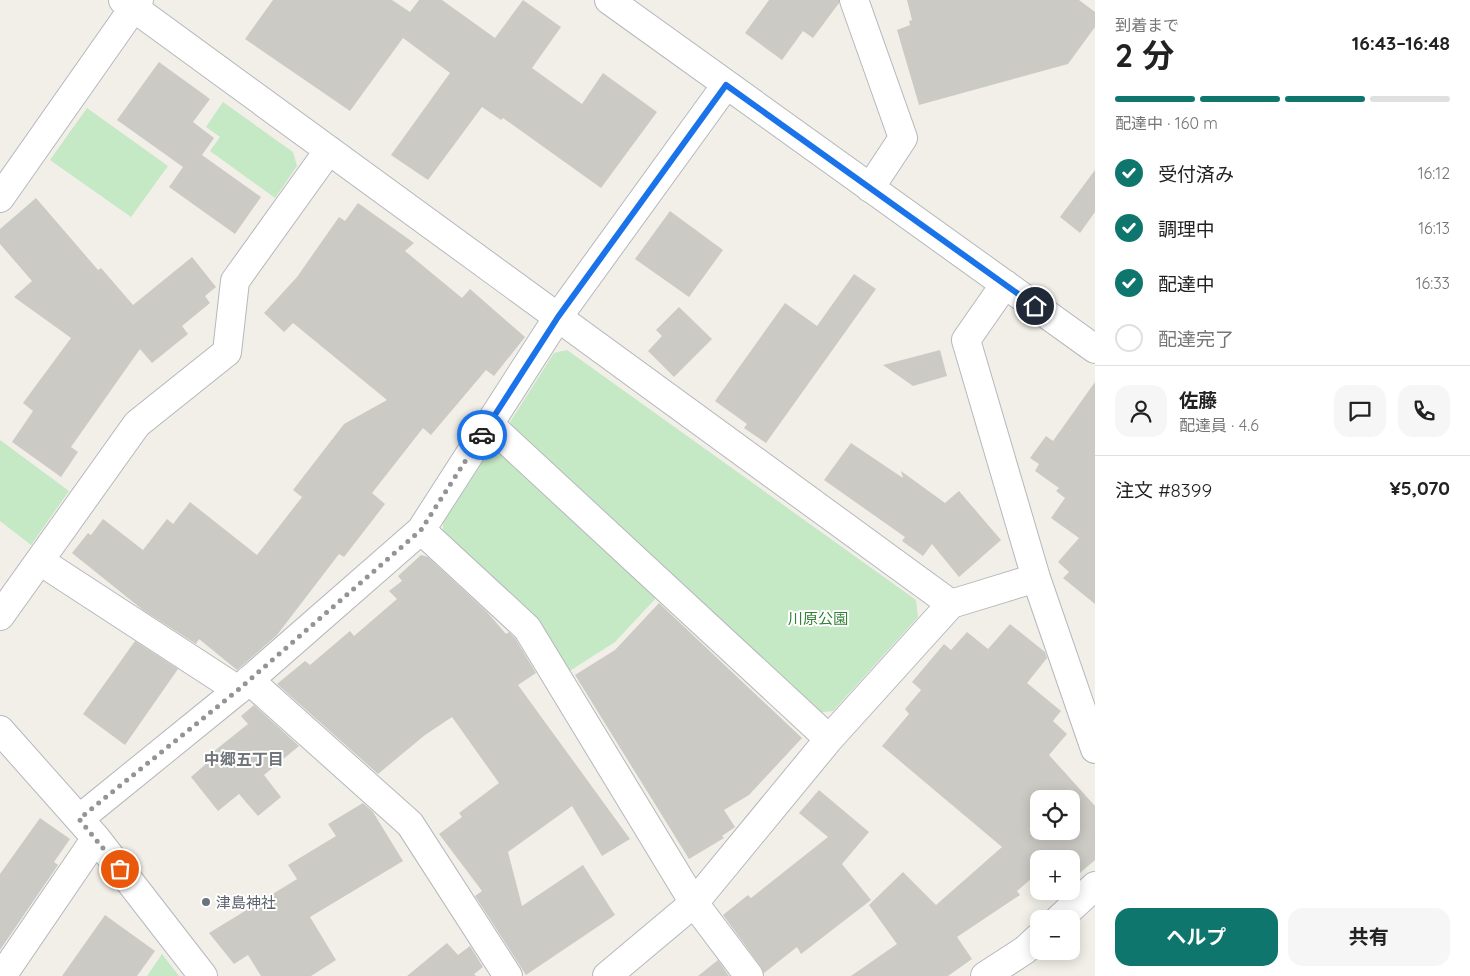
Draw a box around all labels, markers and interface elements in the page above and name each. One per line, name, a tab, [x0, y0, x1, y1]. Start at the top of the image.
text: 到着まで	[1115, 15, 1179, 35]
text: 16:43–16:48	[1352, 31, 1450, 55]
text: 2 分	[1115, 35, 1174, 75]
text: 配達中 · 160 m	[1115, 113, 1218, 133]
icon: check	[1115, 159, 1143, 187]
text: 受付済み	[1158, 162, 1234, 186]
text: 16:12	[1418, 163, 1450, 183]
icon: check	[1115, 214, 1143, 242]
text: 調理中	[1158, 217, 1215, 241]
text: 16:13	[1418, 218, 1450, 238]
icon: check	[1115, 269, 1143, 297]
text: 配達中	[1158, 272, 1215, 296]
text: 16:33	[1416, 273, 1450, 293]
pin	[1014, 285, 1056, 327]
icon: home	[1021, 292, 1049, 320]
text: 配達完了	[1158, 327, 1234, 351]
button: person	[1115, 385, 1167, 437]
button: chat	[1334, 385, 1386, 437]
button: phone	[1398, 385, 1450, 437]
text: 佐藤	[1179, 388, 1217, 412]
courier	[457, 410, 507, 460]
text: 配達員 · 4.6	[1179, 415, 1259, 435]
icon: car	[468, 421, 496, 449]
text: ¥5,070	[1390, 476, 1450, 500]
text: 注文 #8399	[1115, 478, 1212, 502]
park label: 川原公園	[788, 609, 848, 628]
district label: 中郷五丁目	[204, 749, 284, 769]
map controls	[1030, 790, 1080, 960]
button: locate	[1030, 790, 1080, 840]
pin	[99, 848, 141, 890]
button: +	[1030, 850, 1080, 900]
icon: bag	[106, 855, 134, 883]
place label: 津島神社	[216, 893, 276, 912]
marker: 津島神社	[200, 896, 212, 908]
button: ヘルプ	[1115, 908, 1278, 966]
button: 共有	[1288, 908, 1450, 966]
button: −	[1030, 910, 1080, 960]

